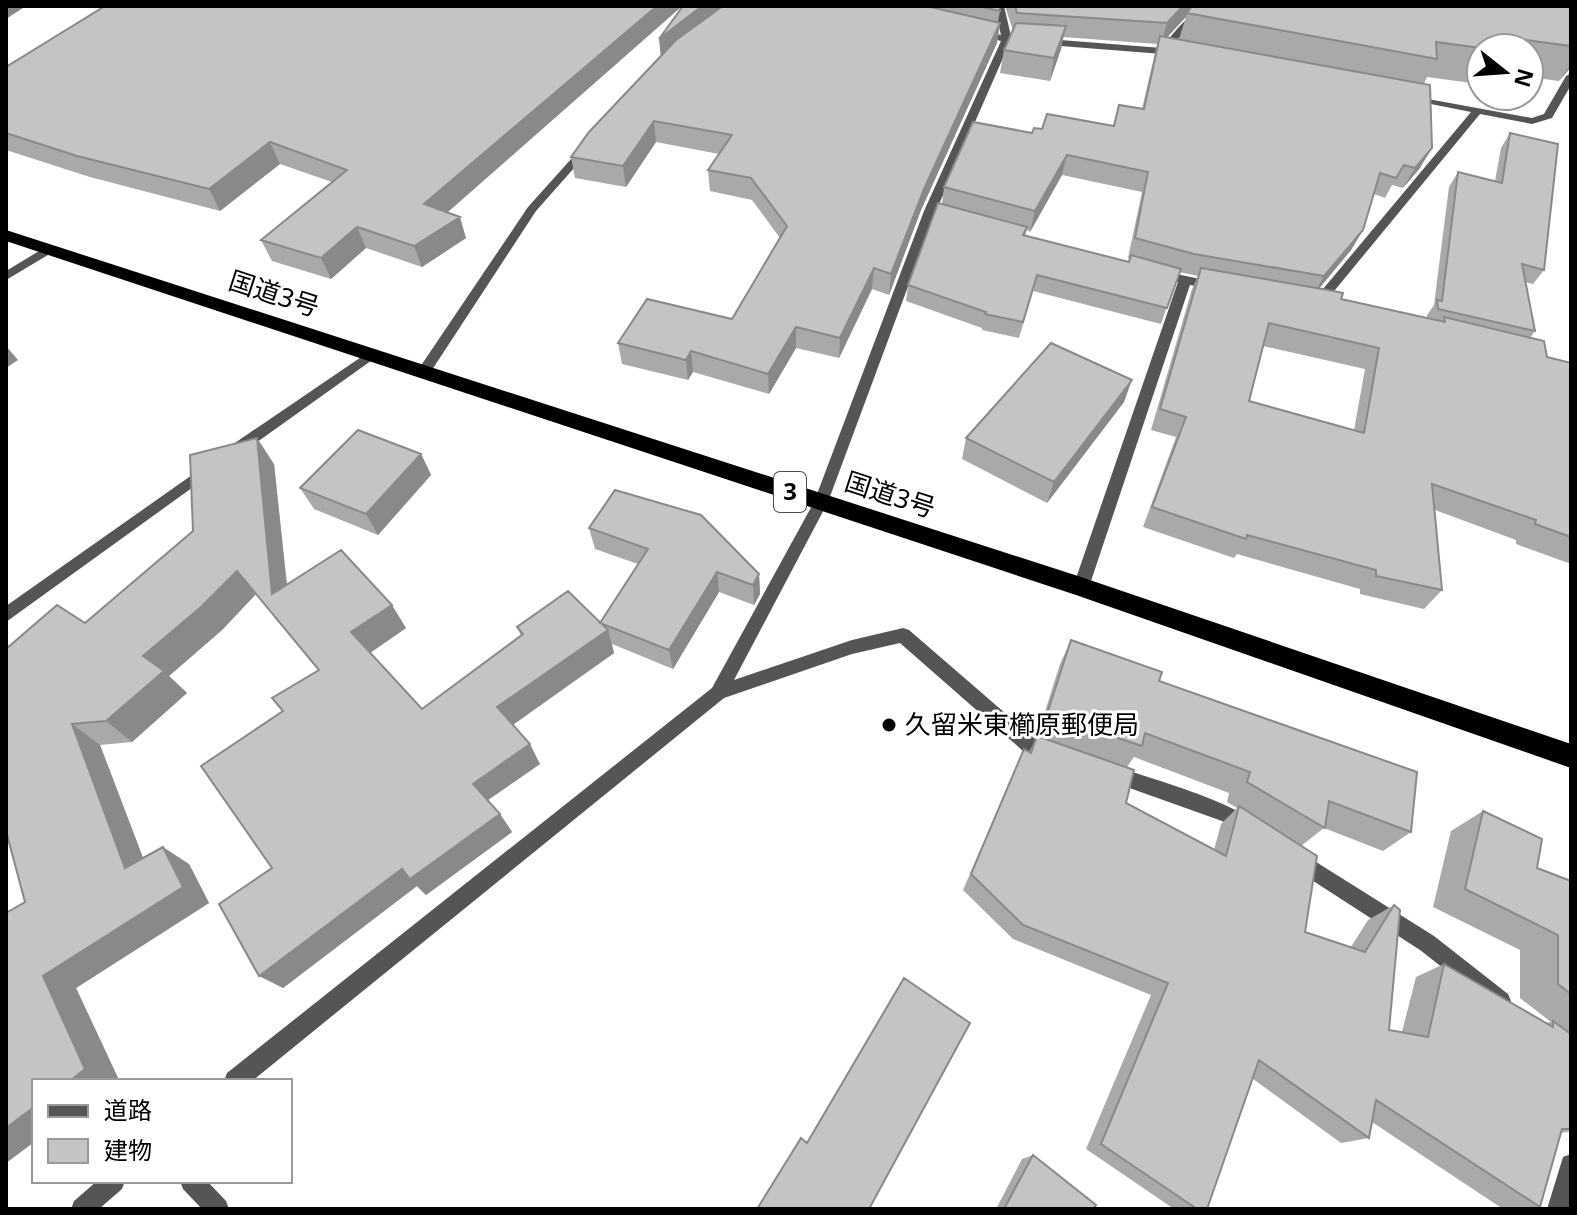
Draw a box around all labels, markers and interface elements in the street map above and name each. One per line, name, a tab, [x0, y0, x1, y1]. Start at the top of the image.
north arrow	[1465, 32, 1545, 112]
text: N	[1508, 65, 1542, 91]
street label: 国道3号	[225, 262, 324, 325]
street label: 国道3号	[841, 463, 940, 526]
road number: 3	[774, 472, 806, 512]
place label: 久留米東櫛原郵便局	[905, 706, 1139, 742]
marker: 久留米東櫛原郵便局	[880, 716, 898, 734]
legend	[32, 1079, 292, 1183]
text: 道路	[104, 1093, 152, 1126]
text: 建物	[104, 1133, 152, 1166]

